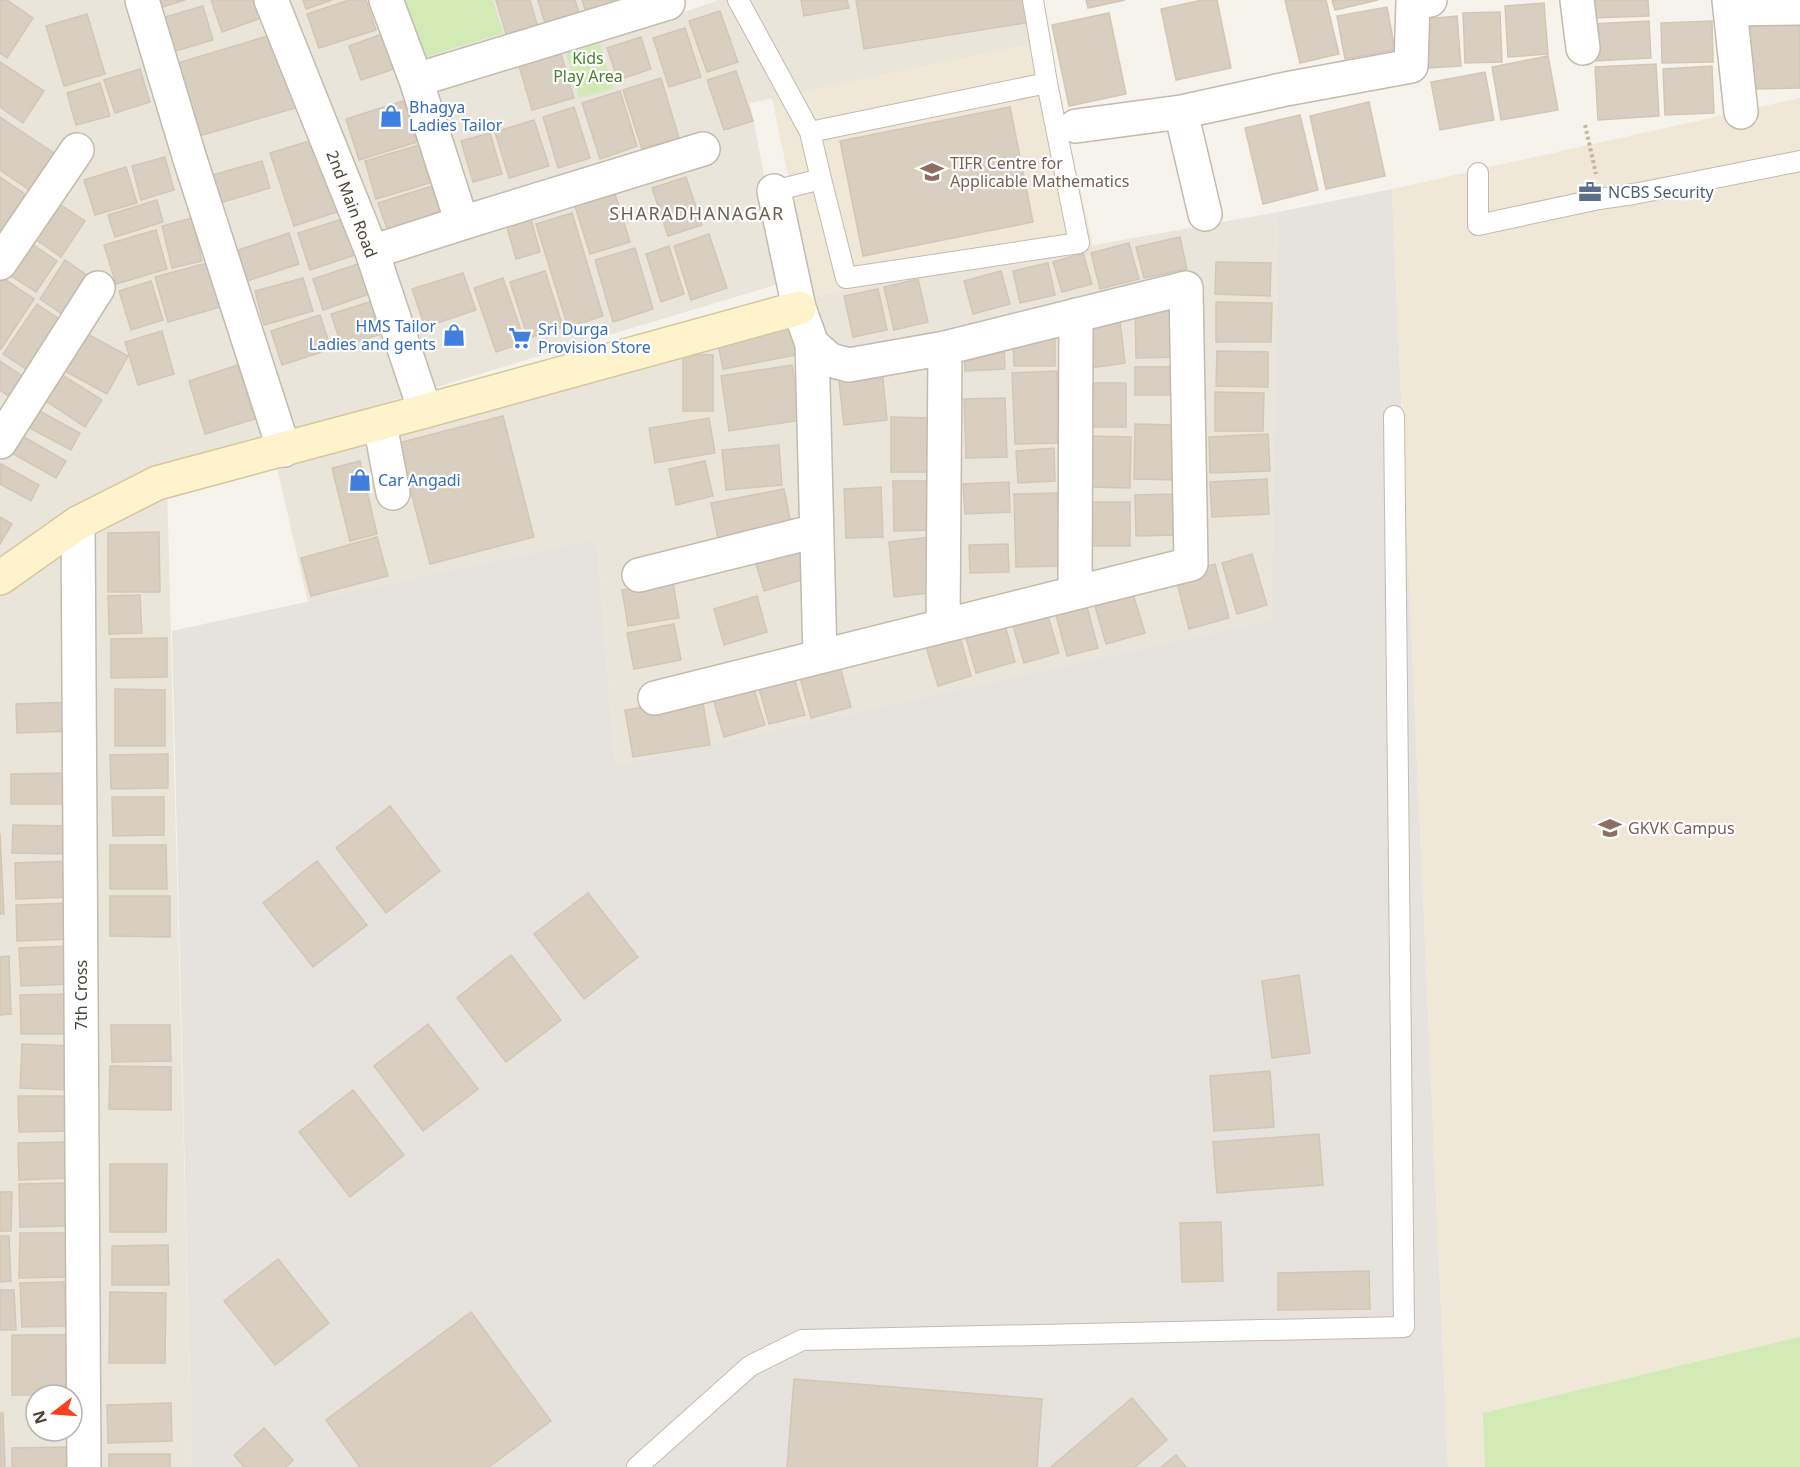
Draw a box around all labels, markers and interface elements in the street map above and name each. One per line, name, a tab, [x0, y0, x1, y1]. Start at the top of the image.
park label: Kids Play Area	[553, 47, 623, 87]
place label: Bhagya Ladies Tailor	[409, 96, 503, 136]
shop icon: Bhagya Ladies Tailor	[378, 103, 404, 129]
street label: 2nd Main Road	[321, 147, 383, 261]
place label: TIFR Centre for Applicable Mathematics	[950, 152, 1129, 192]
school or university icon: TIFR Centre for Applicable Mathematics	[919, 159, 945, 185]
office icon: NCBS Security	[1577, 179, 1603, 205]
place label: NCBS Security	[1608, 181, 1715, 203]
district label: SHARADHANAGAR	[609, 201, 785, 225]
place label: HMS Tailor Ladies and gents	[309, 315, 436, 355]
place label: Sri Durga Provision Store	[538, 318, 651, 358]
shop icon: HMS Tailor Ladies and gents	[441, 322, 467, 348]
supermarket icon: Sri Durga Provision Store	[507, 325, 533, 351]
shop icon: Car Angadi	[347, 467, 373, 493]
place label: Car Angadi	[378, 469, 461, 491]
school or university icon: GKVK Campus	[1597, 815, 1623, 841]
place label: GKVK Campus	[1628, 817, 1735, 839]
street label: 7th Cross	[70, 960, 92, 1030]
north arrow	[24, 1383, 84, 1443]
text: N	[27, 1408, 52, 1427]

